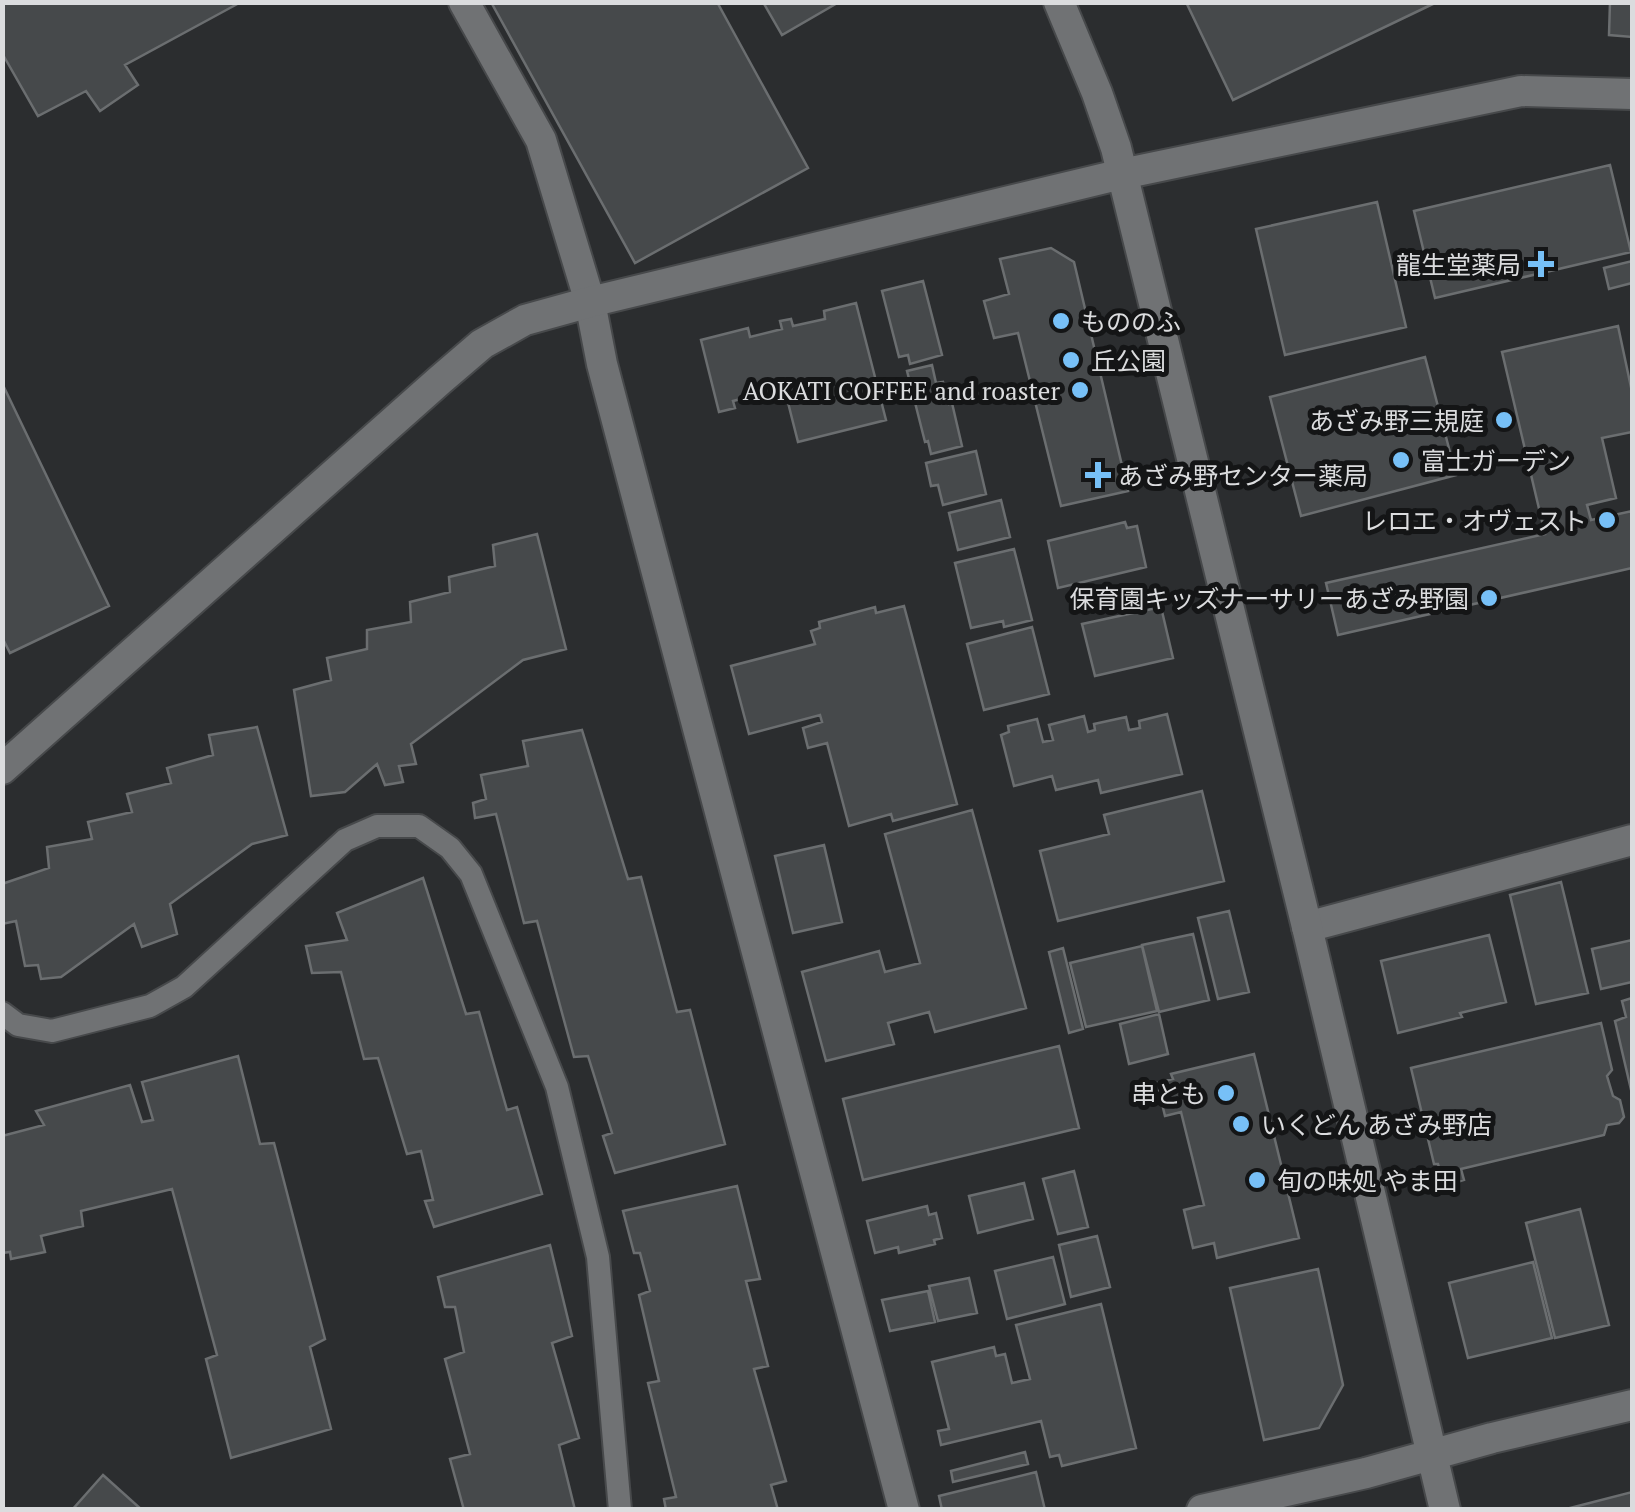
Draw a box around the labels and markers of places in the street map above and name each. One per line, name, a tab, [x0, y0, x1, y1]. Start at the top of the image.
place label: 龍生堂薬局	[1396, 248, 1521, 281]
marker: 龍生堂薬局	[1530, 253, 1552, 275]
place label: もののふ	[1081, 305, 1181, 338]
marker: もののふ	[1050, 310, 1072, 332]
place label: 丘公園	[1091, 344, 1166, 377]
marker: 丘公園	[1060, 349, 1082, 371]
place label: AOKATI COFFEE and roaster	[743, 374, 1060, 407]
marker: AOKATI COFFEE and roaster	[1069, 379, 1091, 401]
place label: あざみ野三規庭	[1309, 404, 1484, 437]
marker: あざみ野三規庭	[1493, 409, 1515, 431]
place label: 富士ガーデン	[1421, 444, 1571, 477]
marker: 富士ガーデン	[1390, 449, 1412, 471]
place label: あざみ野センター薬局	[1118, 459, 1368, 492]
marker: あざみ野センター薬局	[1087, 464, 1109, 486]
place label: レロエ・オヴェスト	[1362, 504, 1587, 537]
marker: レロエ・オヴェスト	[1596, 509, 1618, 531]
place label: 保育園キッズナーサリーあざみ野園	[1069, 582, 1469, 615]
marker: 保育園キッズナーサリーあざみ野園	[1478, 587, 1500, 609]
place label: 串とも	[1131, 1077, 1206, 1110]
marker: 串とも	[1215, 1082, 1237, 1104]
place label: いくどん あざみ野店	[1261, 1108, 1492, 1141]
marker: いくどん あざみ野店	[1230, 1113, 1252, 1135]
place label: 旬の味処 やま田	[1277, 1164, 1458, 1197]
marker: 旬の味処 やま田	[1246, 1169, 1268, 1191]

